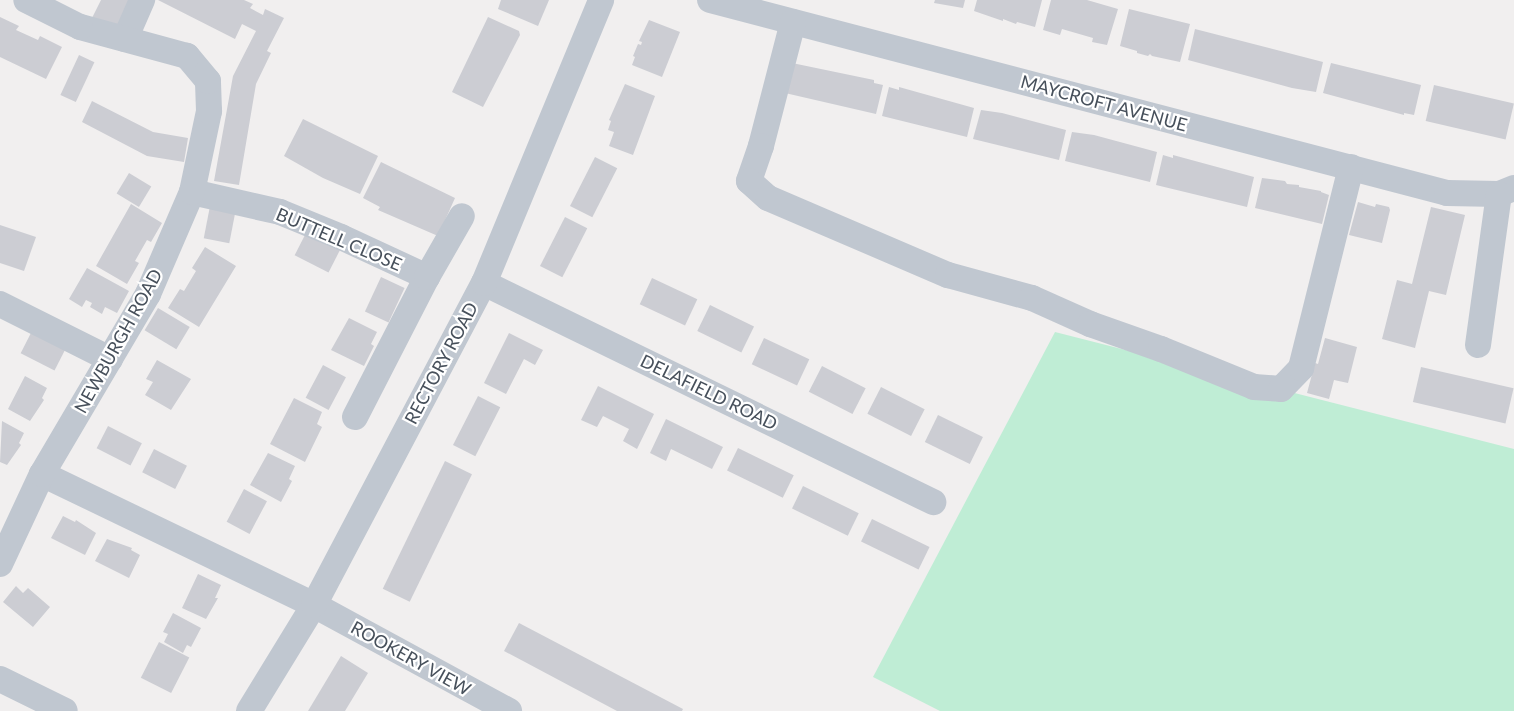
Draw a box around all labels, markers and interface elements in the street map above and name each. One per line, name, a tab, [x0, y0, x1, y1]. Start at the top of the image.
street label: MAYCROFT AVENUE	[1018, 70, 1190, 136]
street label: BUTTELL CLOSE	[273, 203, 405, 275]
street label: NEWBURGH ROAD	[69, 265, 167, 417]
street label: RECTORY ROAD	[400, 298, 482, 428]
street label: DELAFIELD ROAD	[637, 349, 781, 435]
street label: ROOKERY VIEW	[347, 616, 475, 700]

